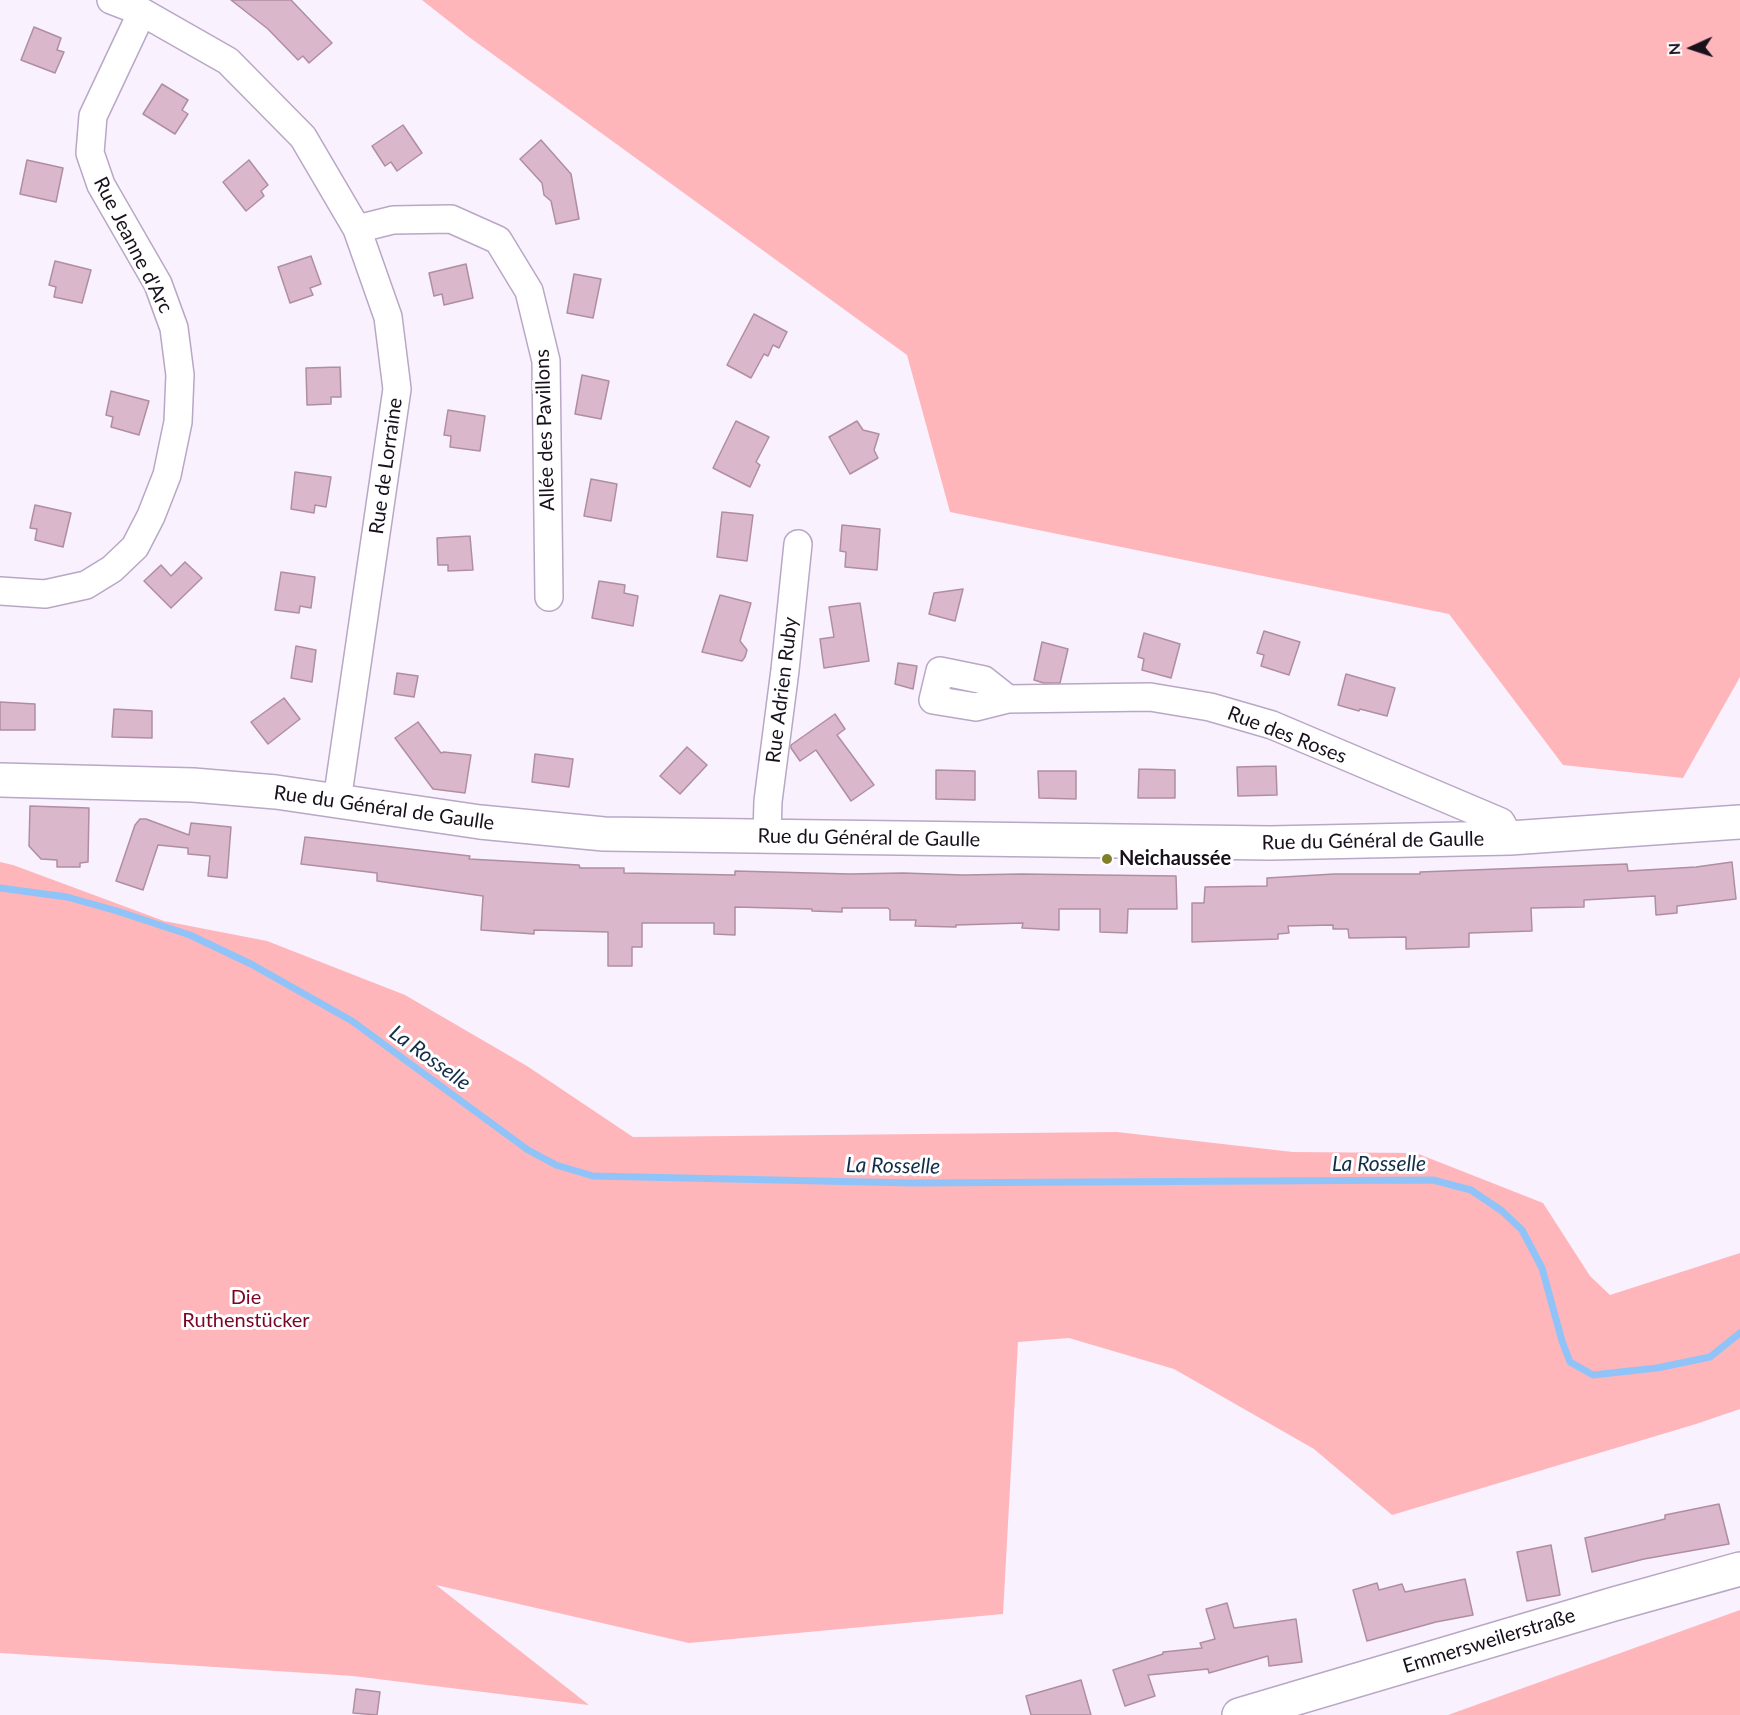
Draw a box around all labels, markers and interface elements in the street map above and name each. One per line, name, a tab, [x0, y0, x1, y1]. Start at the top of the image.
north arrow	[1662, 18, 1722, 78]
text: N	[1664, 42, 1683, 56]
street label: Rue Jeanne d'Arc	[88, 173, 178, 317]
street label: Allée des Pavillons	[530, 349, 560, 511]
street label: Rue de Lorraine	[365, 396, 407, 536]
street label: Rue Adrien Ruby	[761, 616, 803, 764]
street label: Rue des Roses	[1224, 701, 1350, 769]
street label: Rue du Général de Gaulle	[272, 781, 496, 835]
street label: Rue du Général de Gaulle	[758, 824, 980, 852]
street label: Rue du Général de Gaulle	[1262, 827, 1484, 855]
place label: Neichaussée	[1119, 847, 1231, 871]
marker: Neichaussée	[1100, 852, 1114, 866]
water label: La Rosselle	[385, 1020, 475, 1096]
water label: La Rosselle	[1332, 1151, 1426, 1177]
water label: La Rosselle	[846, 1153, 940, 1179]
park label: Die Ruthenstücker	[182, 1286, 310, 1333]
street label: Emmersweilerstraße	[1400, 1603, 1578, 1679]

